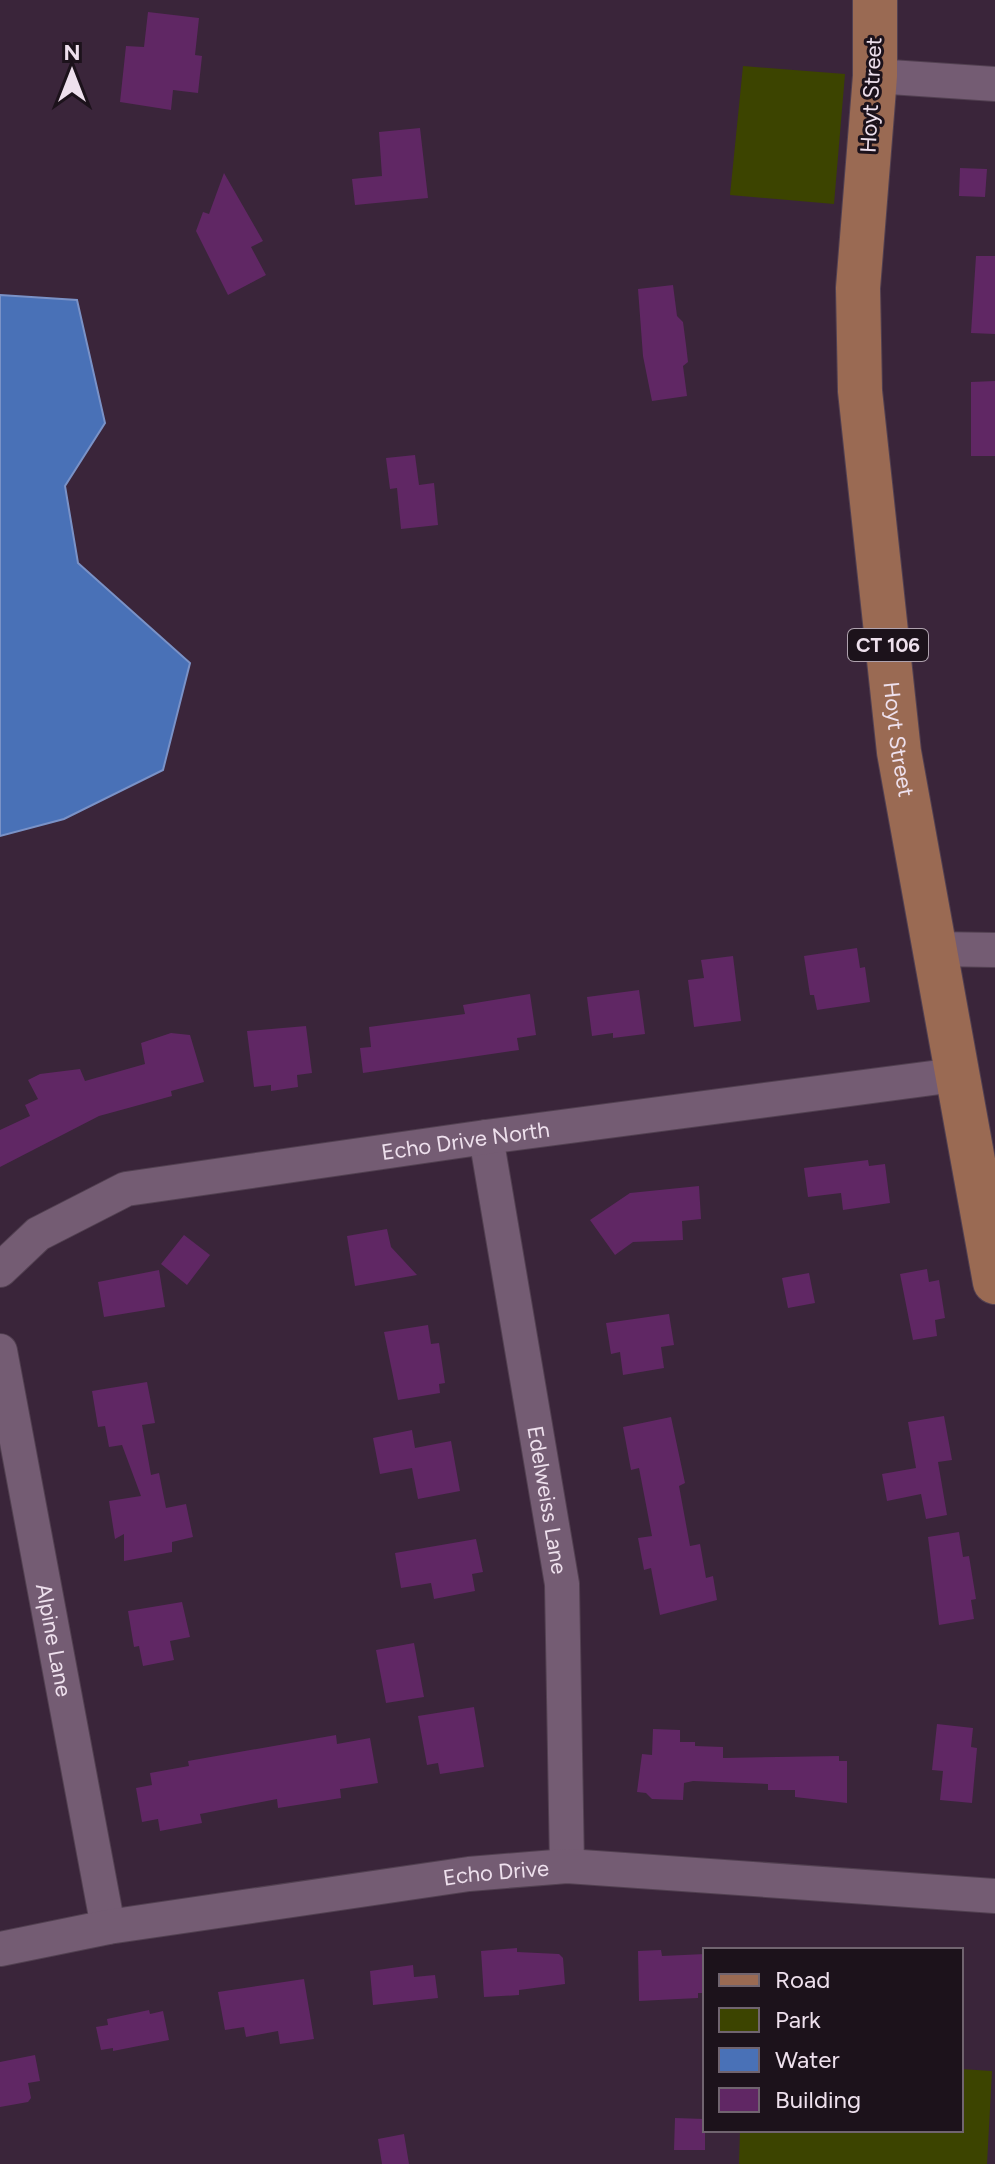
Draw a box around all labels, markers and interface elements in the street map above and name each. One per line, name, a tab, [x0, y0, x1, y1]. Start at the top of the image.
north arrow	[32, 32, 112, 112]
street label: Hoyt Street	[854, 36, 888, 154]
text: N	[63, 39, 81, 66]
road number: CT 106	[848, 629, 928, 661]
street label: Hoyt Street	[878, 680, 920, 799]
street label: Echo Drive North	[379, 1115, 551, 1165]
street label: Edelweiss Lane	[522, 1424, 574, 1576]
street label: Alpine Lane	[30, 1581, 78, 1699]
street label: Echo Drive	[441, 1854, 550, 1891]
legend	[703, 1948, 963, 2132]
text: Road	[775, 1965, 830, 1994]
text: Park	[775, 2005, 821, 2034]
text: Water	[775, 2045, 840, 2074]
text: Building	[775, 2085, 861, 2114]

